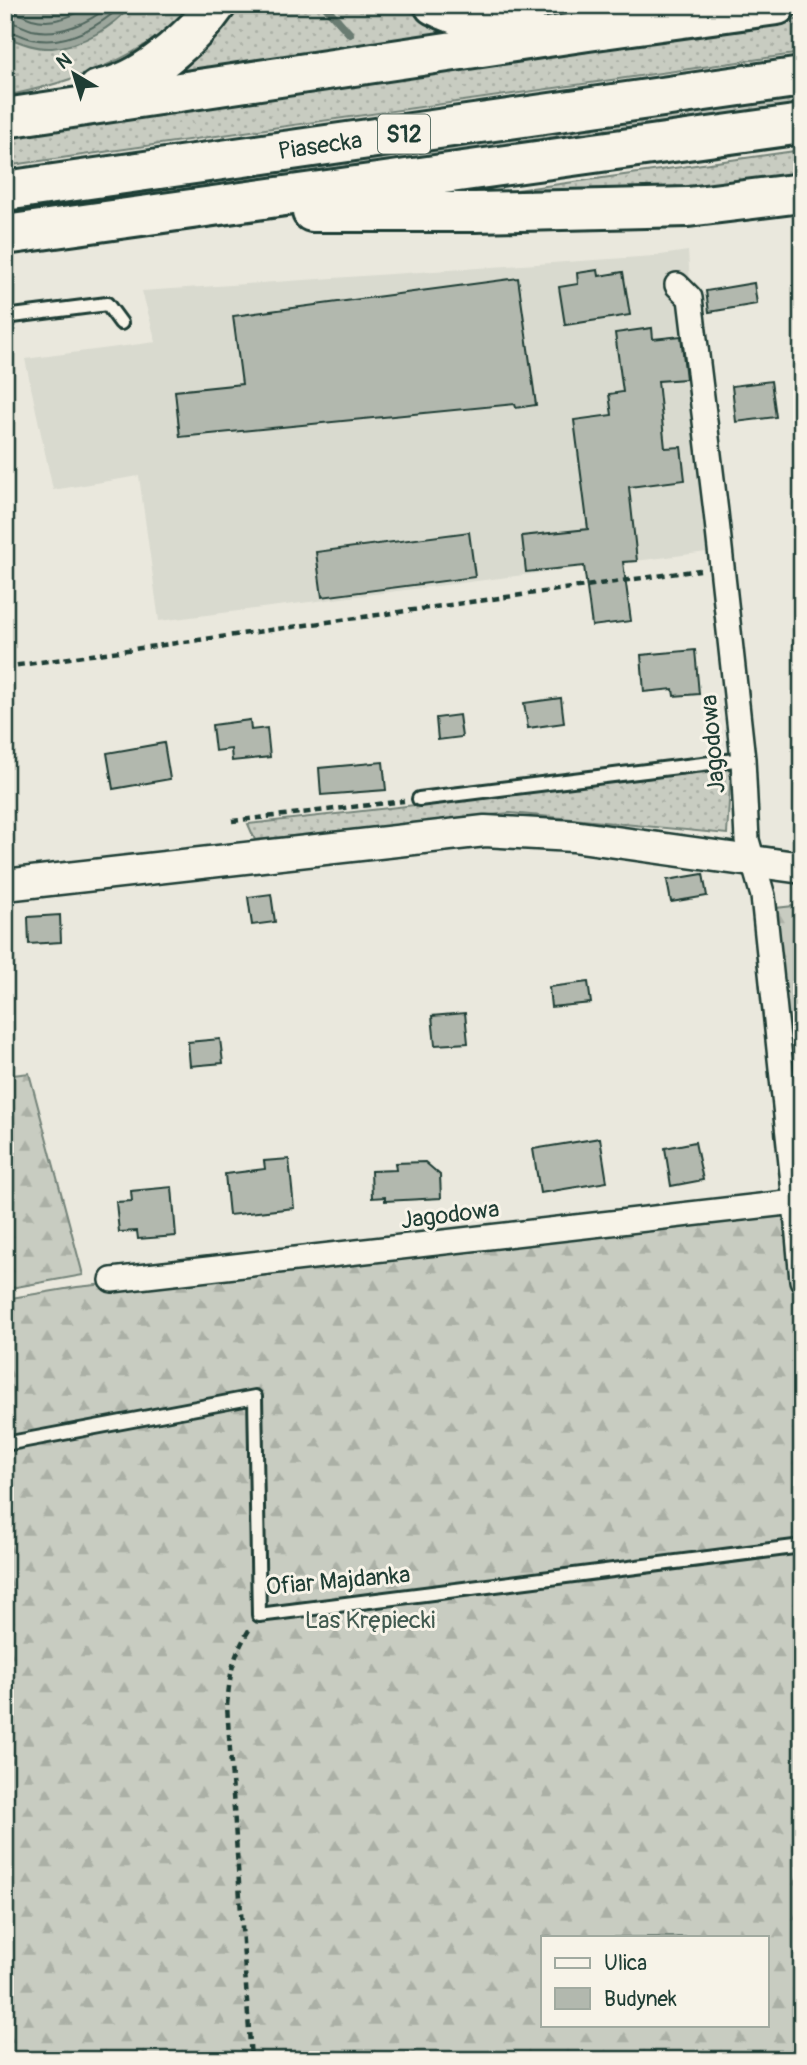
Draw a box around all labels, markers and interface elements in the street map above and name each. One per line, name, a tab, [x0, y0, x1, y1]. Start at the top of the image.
north arrow	[38, 38, 108, 108]
text: N	[52, 48, 77, 75]
road number: S12	[378, 114, 430, 154]
street label: Piasecka	[276, 126, 364, 166]
street label: Jagodowa	[694, 693, 732, 795]
street label: Jagodowa	[399, 1195, 501, 1235]
street label: Ofiar Majdanka	[264, 1560, 412, 1602]
park label: Las Krępiecki	[305, 1606, 435, 1635]
legend	[541, 1936, 768, 2026]
text: Ulica	[604, 1950, 647, 1977]
text: Budynek	[604, 1986, 677, 2013]

